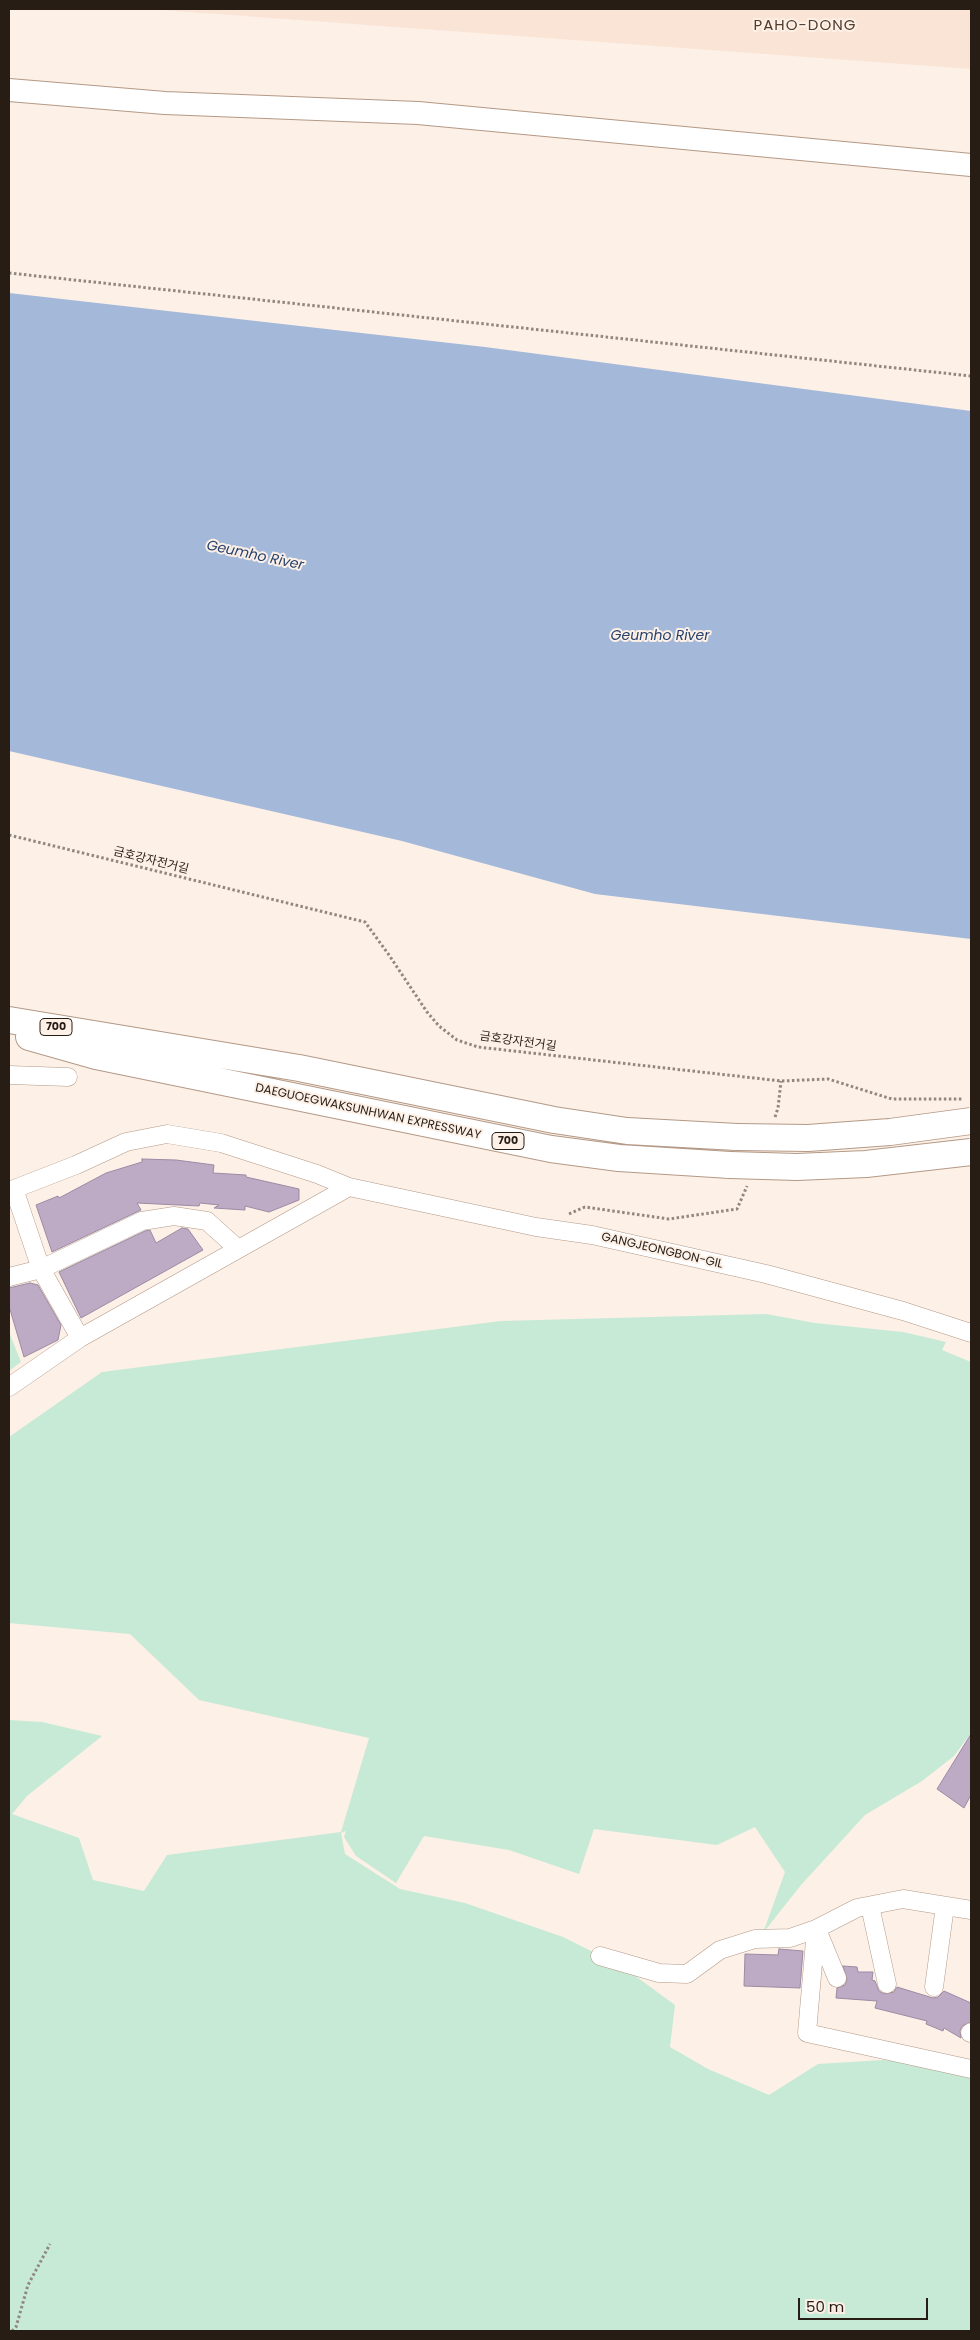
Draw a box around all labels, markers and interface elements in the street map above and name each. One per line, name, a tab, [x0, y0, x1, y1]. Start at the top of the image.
district label: PAHO-DONG	[752, 17, 858, 35]
water label: Geumho River	[205, 538, 305, 574]
water label: Geumho River	[611, 628, 709, 644]
street label: 금호강자전거길	[112, 845, 190, 877]
road number: 700	[40, 1019, 72, 1036]
street label: 금호강자전거길	[479, 1029, 557, 1055]
street label: DAEGUOEGWAKSUNHWAN EXPRESSWAY	[254, 1081, 482, 1143]
road number: 700	[492, 1132, 524, 1150]
street label: GANGJEONGBON-GIL	[600, 1230, 724, 1272]
scale bar	[800, 2288, 930, 2320]
text: 50 m	[806, 2296, 844, 2317]

